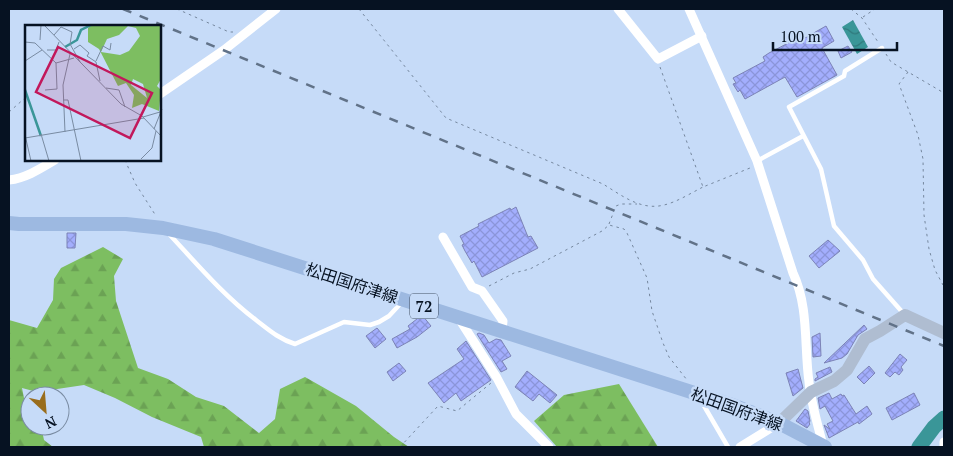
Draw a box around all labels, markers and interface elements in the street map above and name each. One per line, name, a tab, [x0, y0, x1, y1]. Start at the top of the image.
scale bar	[773, 20, 897, 52]
inset map	[25, 25, 161, 161]
text: 100 m	[780, 26, 821, 46]
street label: 松田国府津線	[303, 258, 401, 308]
road number: 72	[410, 294, 438, 318]
street label: 松田国府津線	[688, 382, 786, 436]
north arrow	[20, 386, 70, 436]
text: N	[42, 412, 60, 434]

